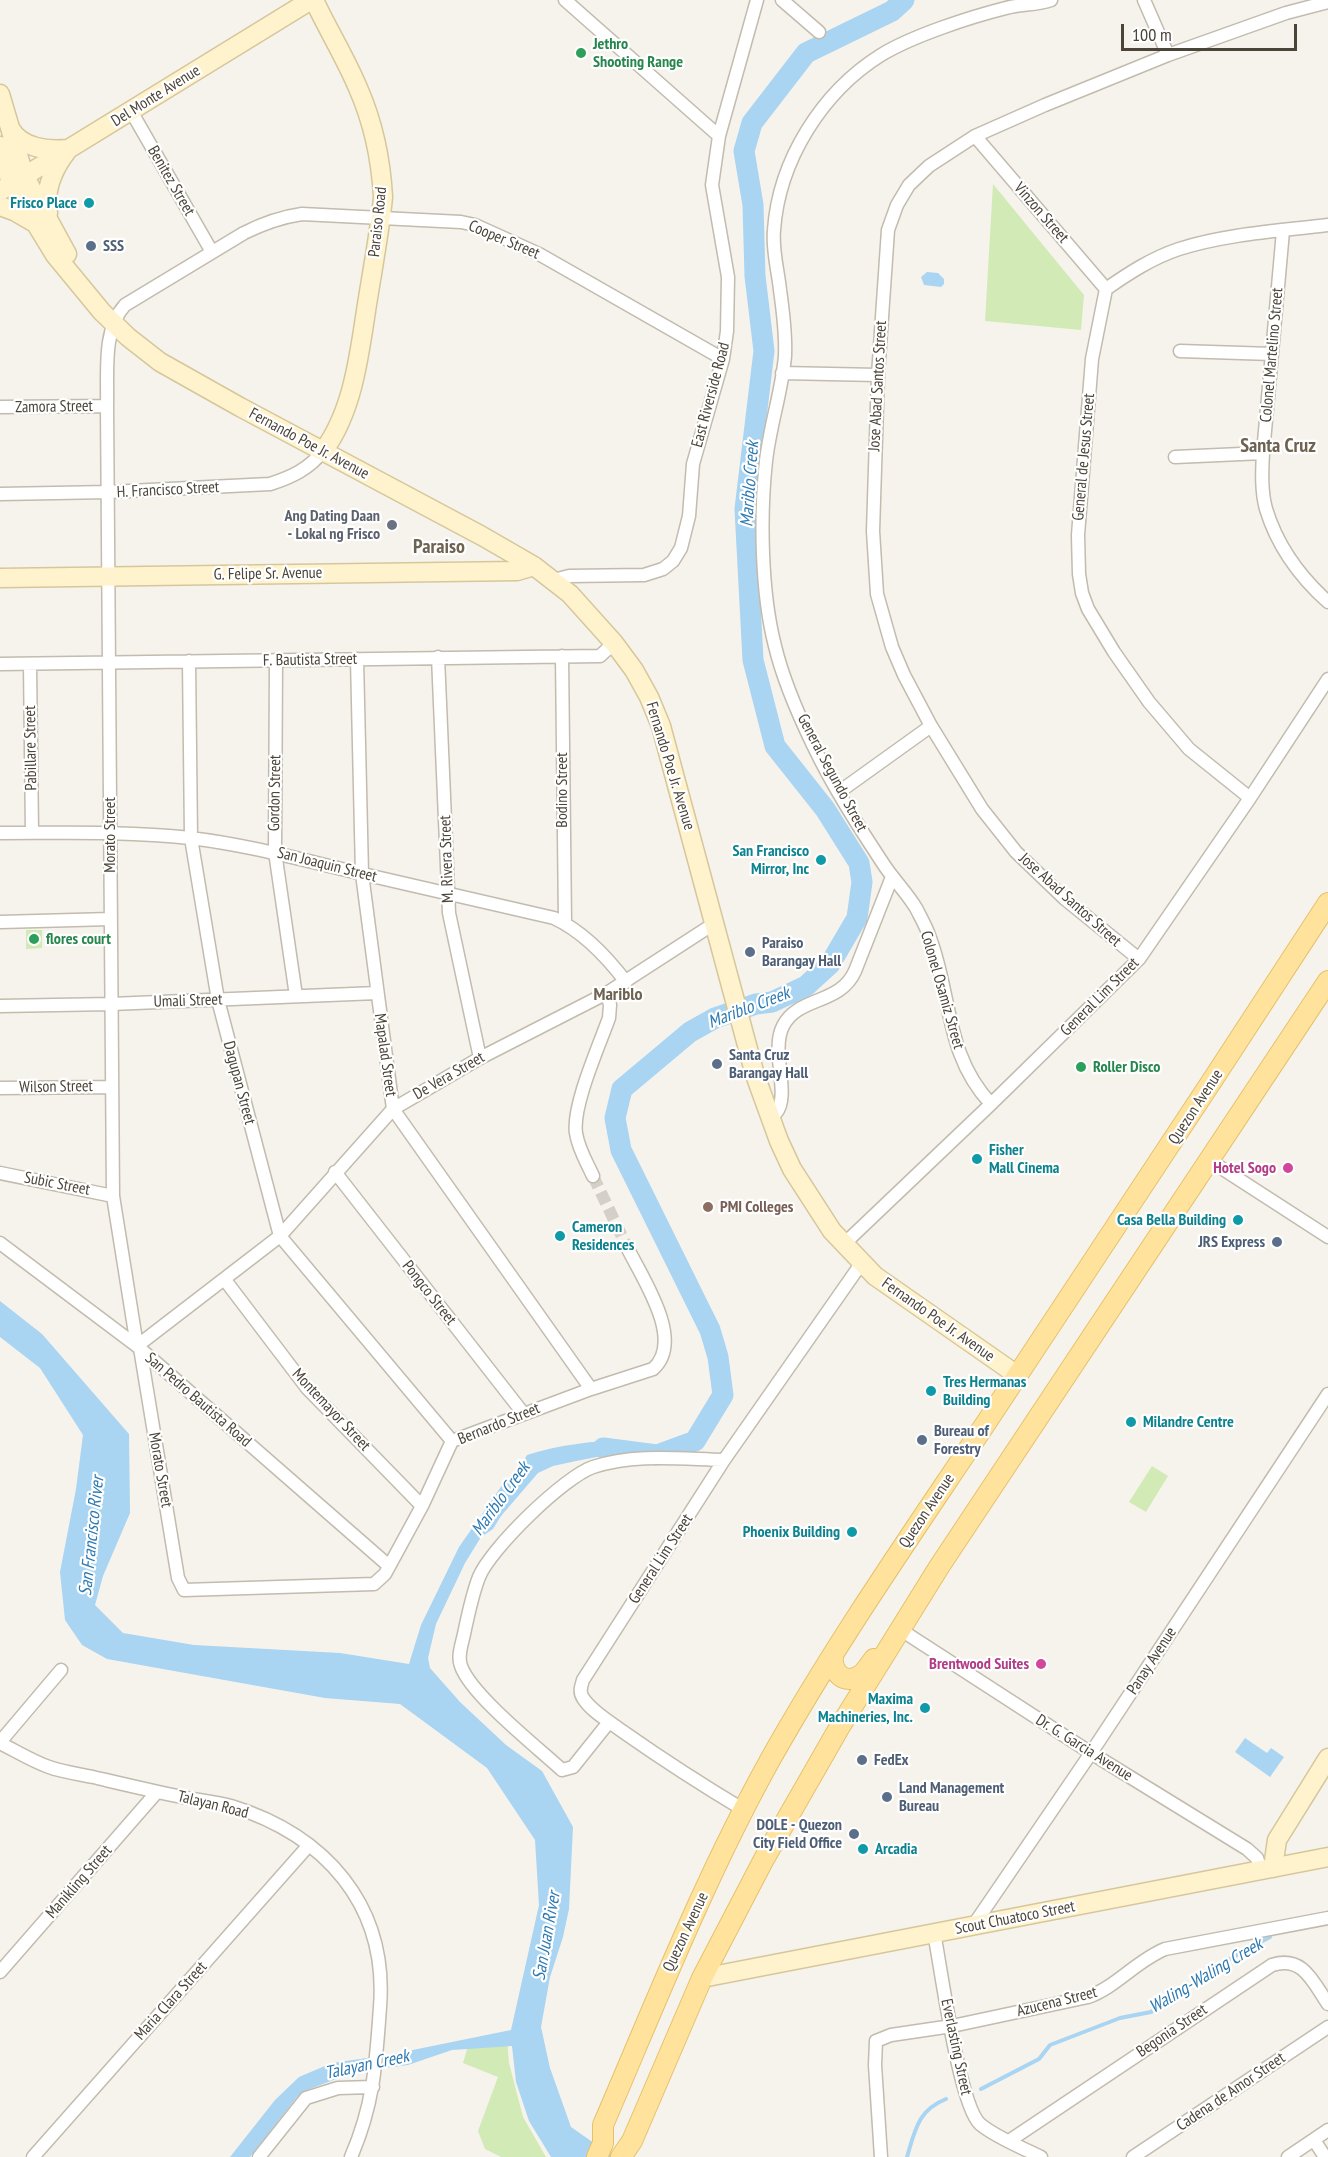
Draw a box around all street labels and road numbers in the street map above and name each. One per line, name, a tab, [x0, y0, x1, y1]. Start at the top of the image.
street label: Del Monte Avenue	[108, 61, 204, 131]
street label: Benitez Street	[143, 143, 199, 219]
street label: Vinzon Street	[1010, 179, 1072, 247]
street label: Paraiso Road	[365, 186, 391, 258]
street label: Cooper Street	[466, 216, 542, 264]
street label: Colonel Martelino Street	[1257, 287, 1287, 423]
street label: Jose Abad Santos Street	[865, 320, 891, 452]
street label: East Riverside Road	[688, 340, 734, 450]
street label: General de Jesus Street	[1069, 393, 1099, 521]
street label: Zamora Street	[15, 397, 93, 417]
street label: Fernando Poe Jr. Avenue	[246, 404, 372, 484]
street label: H. Francisco Street	[116, 478, 220, 502]
street label: G. Felipe Sr. Avenue	[214, 563, 322, 585]
street label: F. Bautista Street	[263, 650, 357, 670]
street label: Fernando Poe Jr. Avenue	[641, 700, 699, 832]
street label: Pabillare Street	[21, 705, 41, 791]
street label: General Segundo Street	[793, 711, 871, 835]
street label: Bodino Street	[552, 752, 572, 828]
street label: Gordon Street	[265, 755, 285, 831]
street label: Morato Street	[100, 797, 120, 873]
street label: M. Rivera Street	[436, 815, 458, 903]
street label: San Joaquin Street	[275, 843, 379, 887]
street label: Jose Abad Santos Street	[1015, 849, 1125, 951]
street label: Colonel Osamiz Street	[916, 929, 968, 1051]
street label: General Lim Street	[1057, 954, 1143, 1040]
street label: Umali Street	[153, 990, 223, 1012]
street label: Mapalad Street	[370, 1012, 400, 1098]
street label: Dagupan Street	[219, 1039, 259, 1127]
street label: De Vera Street	[410, 1048, 488, 1104]
street label: Quezon Avenue	[1165, 1066, 1227, 1148]
street label: Wilson Street	[19, 1077, 93, 1097]
street label: Subic Street	[23, 1168, 91, 1200]
street label: Pongco Street	[398, 1257, 460, 1329]
street label: Fernando Poe Jr. Avenue	[878, 1274, 998, 1366]
street label: San Pedro Bautista Road	[141, 1349, 255, 1451]
street label: Montemayor Street	[288, 1365, 374, 1455]
street label: Bernardo Street	[455, 1399, 543, 1449]
street label: Morato Street	[144, 1431, 176, 1509]
street label: Quezon Avenue	[895, 1470, 959, 1552]
street label: General Lim Street	[625, 1511, 697, 1607]
street label: Panay Avenue	[1123, 1624, 1181, 1698]
street label: Dr. G. Garcia Avenue	[1032, 1711, 1136, 1785]
street label: Talayan Road	[176, 1787, 250, 1823]
street label: Manikling Street	[42, 1841, 116, 1923]
street label: Quezon Avenue	[659, 1889, 713, 1975]
street label: Scout Chuatoco Street	[953, 1897, 1077, 1939]
street label: Maria Clara Street	[131, 1958, 211, 2044]
street label: Azucena Street	[1015, 1983, 1099, 2021]
street label: Everlasting Street	[936, 1997, 976, 2097]
street label: Begonia Street	[1133, 2000, 1211, 2062]
street label: Cadena de Amor Street	[1173, 2049, 1289, 2135]

